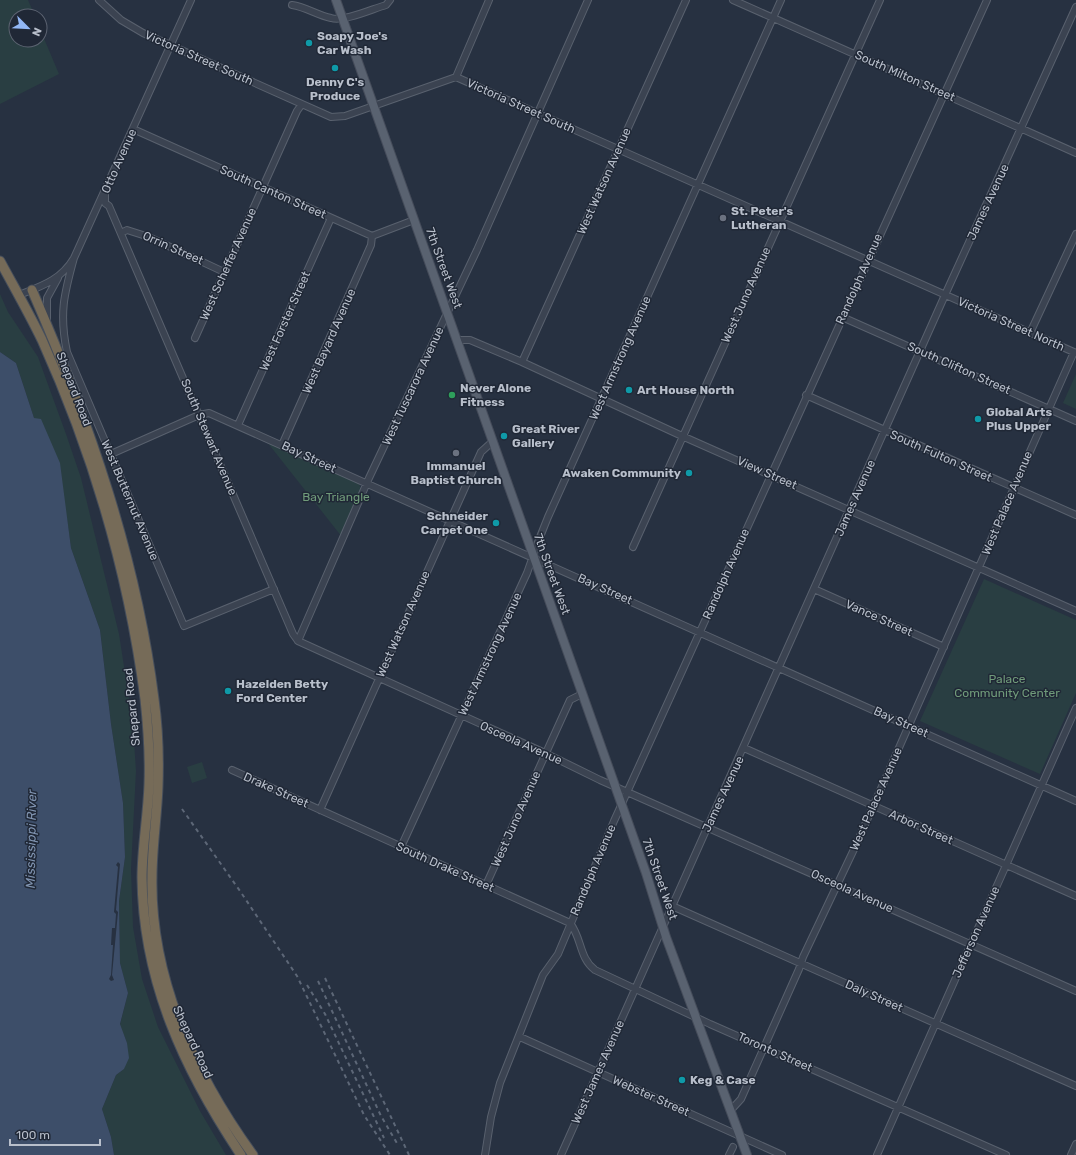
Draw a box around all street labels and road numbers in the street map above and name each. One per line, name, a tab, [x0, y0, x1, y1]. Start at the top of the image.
street label: Victoria Street South	[143, 28, 255, 88]
street label: South Milton Street	[853, 48, 958, 105]
street label: Victoria Street South	[465, 76, 577, 136]
street label: West Watson Avenue	[574, 125, 634, 236]
street label: Otto Avenue	[99, 126, 140, 195]
street label: James Avenue	[964, 161, 1012, 242]
street label: South Canton Street	[218, 162, 329, 222]
street label: West Scheffer Avenue	[197, 205, 259, 322]
street label: 7th Street West	[423, 225, 465, 311]
street label: Orrin Street	[140, 228, 206, 268]
street label: Randolph Avenue	[833, 231, 885, 327]
street label: West Juno Avenue	[719, 245, 774, 345]
street label: West Forster Street	[257, 269, 313, 373]
street label: West Bayard Avenue	[300, 286, 359, 396]
street label: West Armstrong Avenue	[586, 294, 654, 422]
street label: Victoria Street North	[955, 294, 1067, 354]
street label: West Tuscarora Avenue	[379, 324, 447, 448]
street label: South Clifton Street	[905, 339, 1013, 397]
street label: Shepard Road	[53, 350, 95, 428]
street label: South Stewart Avenue	[178, 377, 240, 498]
street label: South Fulton Street	[888, 427, 994, 485]
street label: West Butternut Avenue	[98, 438, 162, 563]
street label: Bay Street	[280, 438, 339, 476]
street label: West Palace Avenue	[979, 449, 1035, 557]
street label: View Street	[735, 454, 799, 493]
street label: James Avenue	[832, 457, 878, 538]
street label: Randolph Avenue	[700, 526, 752, 622]
street label: 7th Street West	[531, 531, 573, 617]
street label: West Watson Avenue	[373, 568, 433, 679]
street label: Bay Street	[575, 571, 635, 607]
street label: West Armstrong Avenue	[455, 590, 525, 718]
street label: Vance Street	[843, 597, 915, 639]
street label: Shepard Road	[121, 667, 143, 747]
street label: Bay Street	[871, 704, 931, 740]
street label: Osceola Avenue	[478, 719, 565, 768]
street label: West Palace Avenue	[847, 745, 905, 853]
street label: James Avenue	[699, 753, 747, 834]
street label: Drake Street	[241, 769, 311, 811]
street label: West Juno Avenue	[489, 769, 544, 869]
street label: Arbor Street	[887, 807, 955, 847]
street label: Randolph Avenue	[567, 822, 619, 918]
street label: 7th Street West	[639, 836, 681, 922]
street label: South Drake Street	[394, 839, 497, 895]
street label: Osceola Avenue	[809, 867, 896, 916]
street label: Jefferson Avenue	[950, 884, 1003, 980]
street label: Daly Street	[843, 977, 905, 1015]
street label: Shepard Road	[170, 1004, 216, 1080]
street label: West James Avenue	[569, 1018, 627, 1126]
street label: Toronto Street	[735, 1029, 815, 1075]
street label: Webster Street	[610, 1073, 692, 1119]

